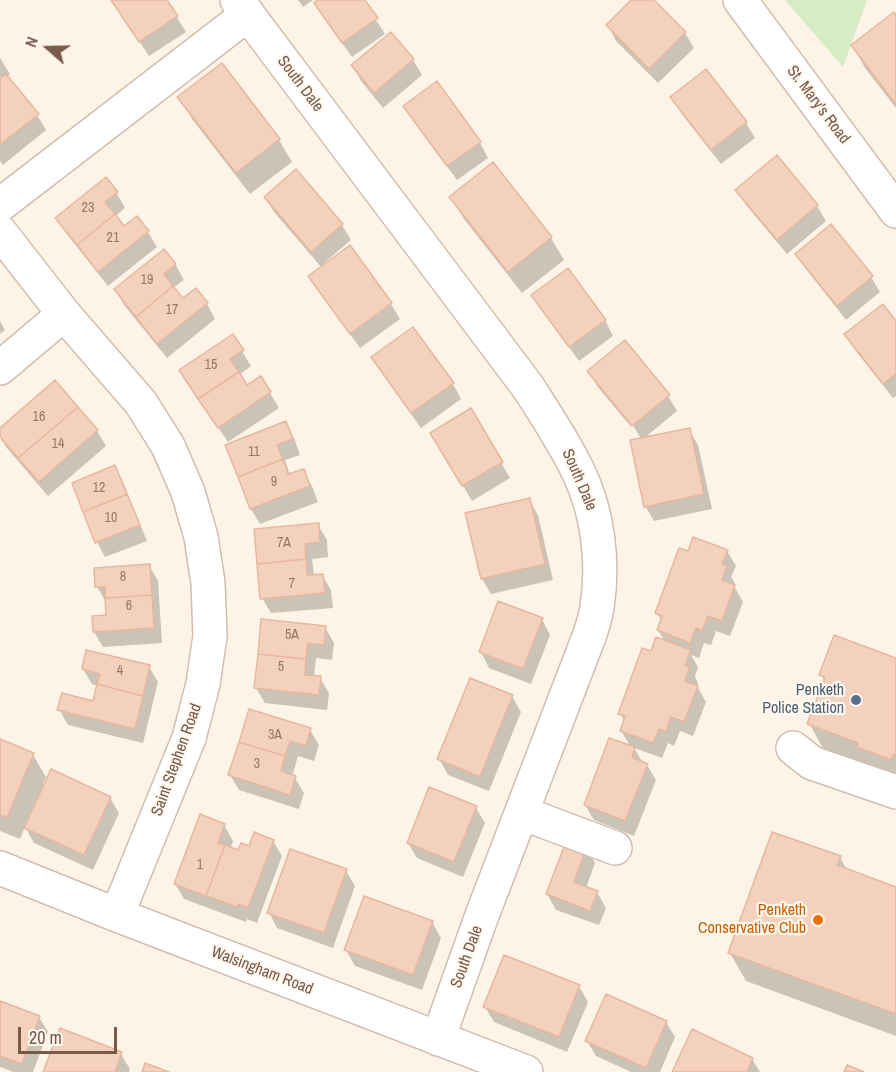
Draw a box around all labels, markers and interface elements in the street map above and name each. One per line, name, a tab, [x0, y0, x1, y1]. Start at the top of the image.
north arrow	[18, 18, 78, 78]
text: N	[19, 34, 43, 50]
street label: South Dale	[273, 52, 327, 116]
street label: St. Mary's Road	[782, 62, 854, 148]
house number: 23	[82, 200, 94, 216]
house number: 21	[107, 230, 119, 246]
house number: 19	[141, 272, 153, 288]
house number: 17	[166, 302, 178, 318]
house number: 15	[205, 357, 217, 373]
house number: 16	[33, 409, 45, 425]
house number: 14	[52, 436, 64, 452]
house number: 11	[248, 444, 260, 460]
street label: South Dale	[557, 446, 601, 514]
house number: 9	[271, 474, 277, 490]
house number: 12	[93, 480, 105, 496]
house number: 10	[105, 510, 117, 526]
house number: 7A	[277, 535, 291, 551]
house number: 8	[120, 569, 126, 585]
house number: 7	[289, 576, 295, 592]
house number: 6	[126, 598, 132, 614]
house number: 5A	[285, 627, 299, 643]
house number: 5	[278, 659, 284, 675]
house number: 4	[117, 663, 123, 679]
place label: Penketh Police Station	[762, 681, 844, 719]
marker: Penketh Police Station	[849, 693, 863, 707]
street label: Saint Stephen Road	[148, 701, 206, 819]
house number: 3A	[268, 727, 282, 743]
house number: 3	[254, 756, 260, 772]
house number: 1	[197, 857, 203, 873]
place label: Penketh Conservative Club	[698, 901, 806, 939]
marker: Penketh Conservative Club	[811, 913, 825, 927]
street label: South Dale	[447, 923, 487, 991]
street label: Walsingham Road	[208, 943, 316, 999]
scale bar	[21, 1015, 120, 1053]
text: 20 m	[29, 1025, 62, 1050]

